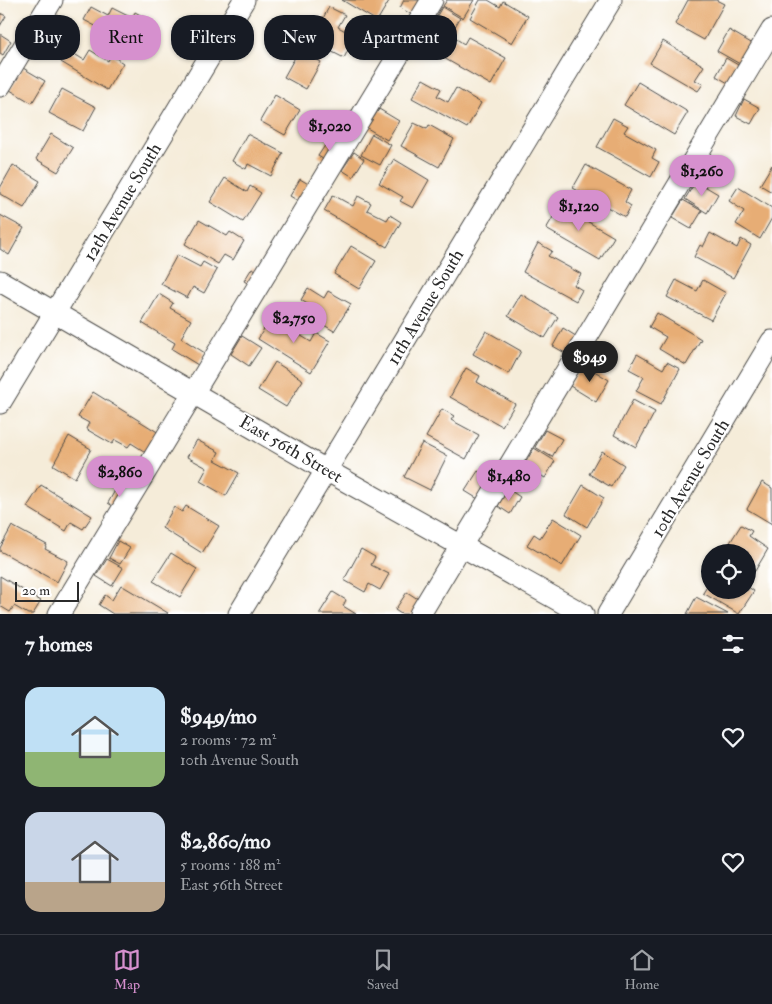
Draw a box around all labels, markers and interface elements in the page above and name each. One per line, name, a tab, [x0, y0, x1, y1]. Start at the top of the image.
chip: Buy	[15, 15, 80, 60]
chip: Rent	[90, 15, 161, 60]
chip: Filters	[171, 15, 254, 60]
chip: New	[264, 15, 334, 60]
chip: Apartment	[344, 15, 457, 60]
pin: $1,020	[289, 110, 371, 152]
text: $1,020	[308, 116, 352, 136]
street label: 12th Avenue South	[78, 139, 167, 265]
pin: $1,260	[661, 154, 743, 197]
text: $1,260	[681, 161, 723, 181]
pin: $1,120	[538, 190, 620, 232]
text: $1,120	[559, 196, 599, 216]
street label: 11th Avenue South	[382, 245, 469, 369]
pin: $2,750	[253, 302, 335, 344]
text: $2,750	[273, 308, 315, 328]
pin: $949	[560, 340, 620, 383]
text: $949	[573, 347, 607, 367]
street label: East 56th Street	[235, 411, 347, 488]
street label: 10th Avenue South	[646, 415, 735, 541]
pin: $2,860	[79, 456, 161, 498]
pin: $1,480	[468, 460, 550, 502]
text: $2,860	[98, 462, 142, 482]
text: $1,480	[487, 466, 531, 486]
map controls	[701, 544, 756, 599]
button: locate	[701, 544, 756, 599]
scale bar	[15, 579, 79, 602]
text: 20 m	[22, 582, 50, 599]
icon: filters	[719, 630, 747, 658]
text: 7 homes	[25, 631, 92, 658]
text: $949/mo	[180, 703, 257, 730]
icon: home	[65, 707, 125, 767]
icon: heart	[719, 723, 747, 751]
text: 2 rooms · 72 m²	[180, 730, 276, 750]
text: 10th Avenue South	[180, 750, 299, 770]
text: $2,860/mo	[180, 828, 271, 855]
icon: home	[65, 832, 125, 892]
icon: heart	[719, 848, 747, 876]
text: 5 rooms · 188 m²	[180, 855, 281, 875]
text: East 56th Street	[180, 875, 283, 895]
tab: Map	[113, 946, 141, 993]
tab: Saved	[367, 946, 399, 993]
tab: Home	[624, 946, 659, 993]

